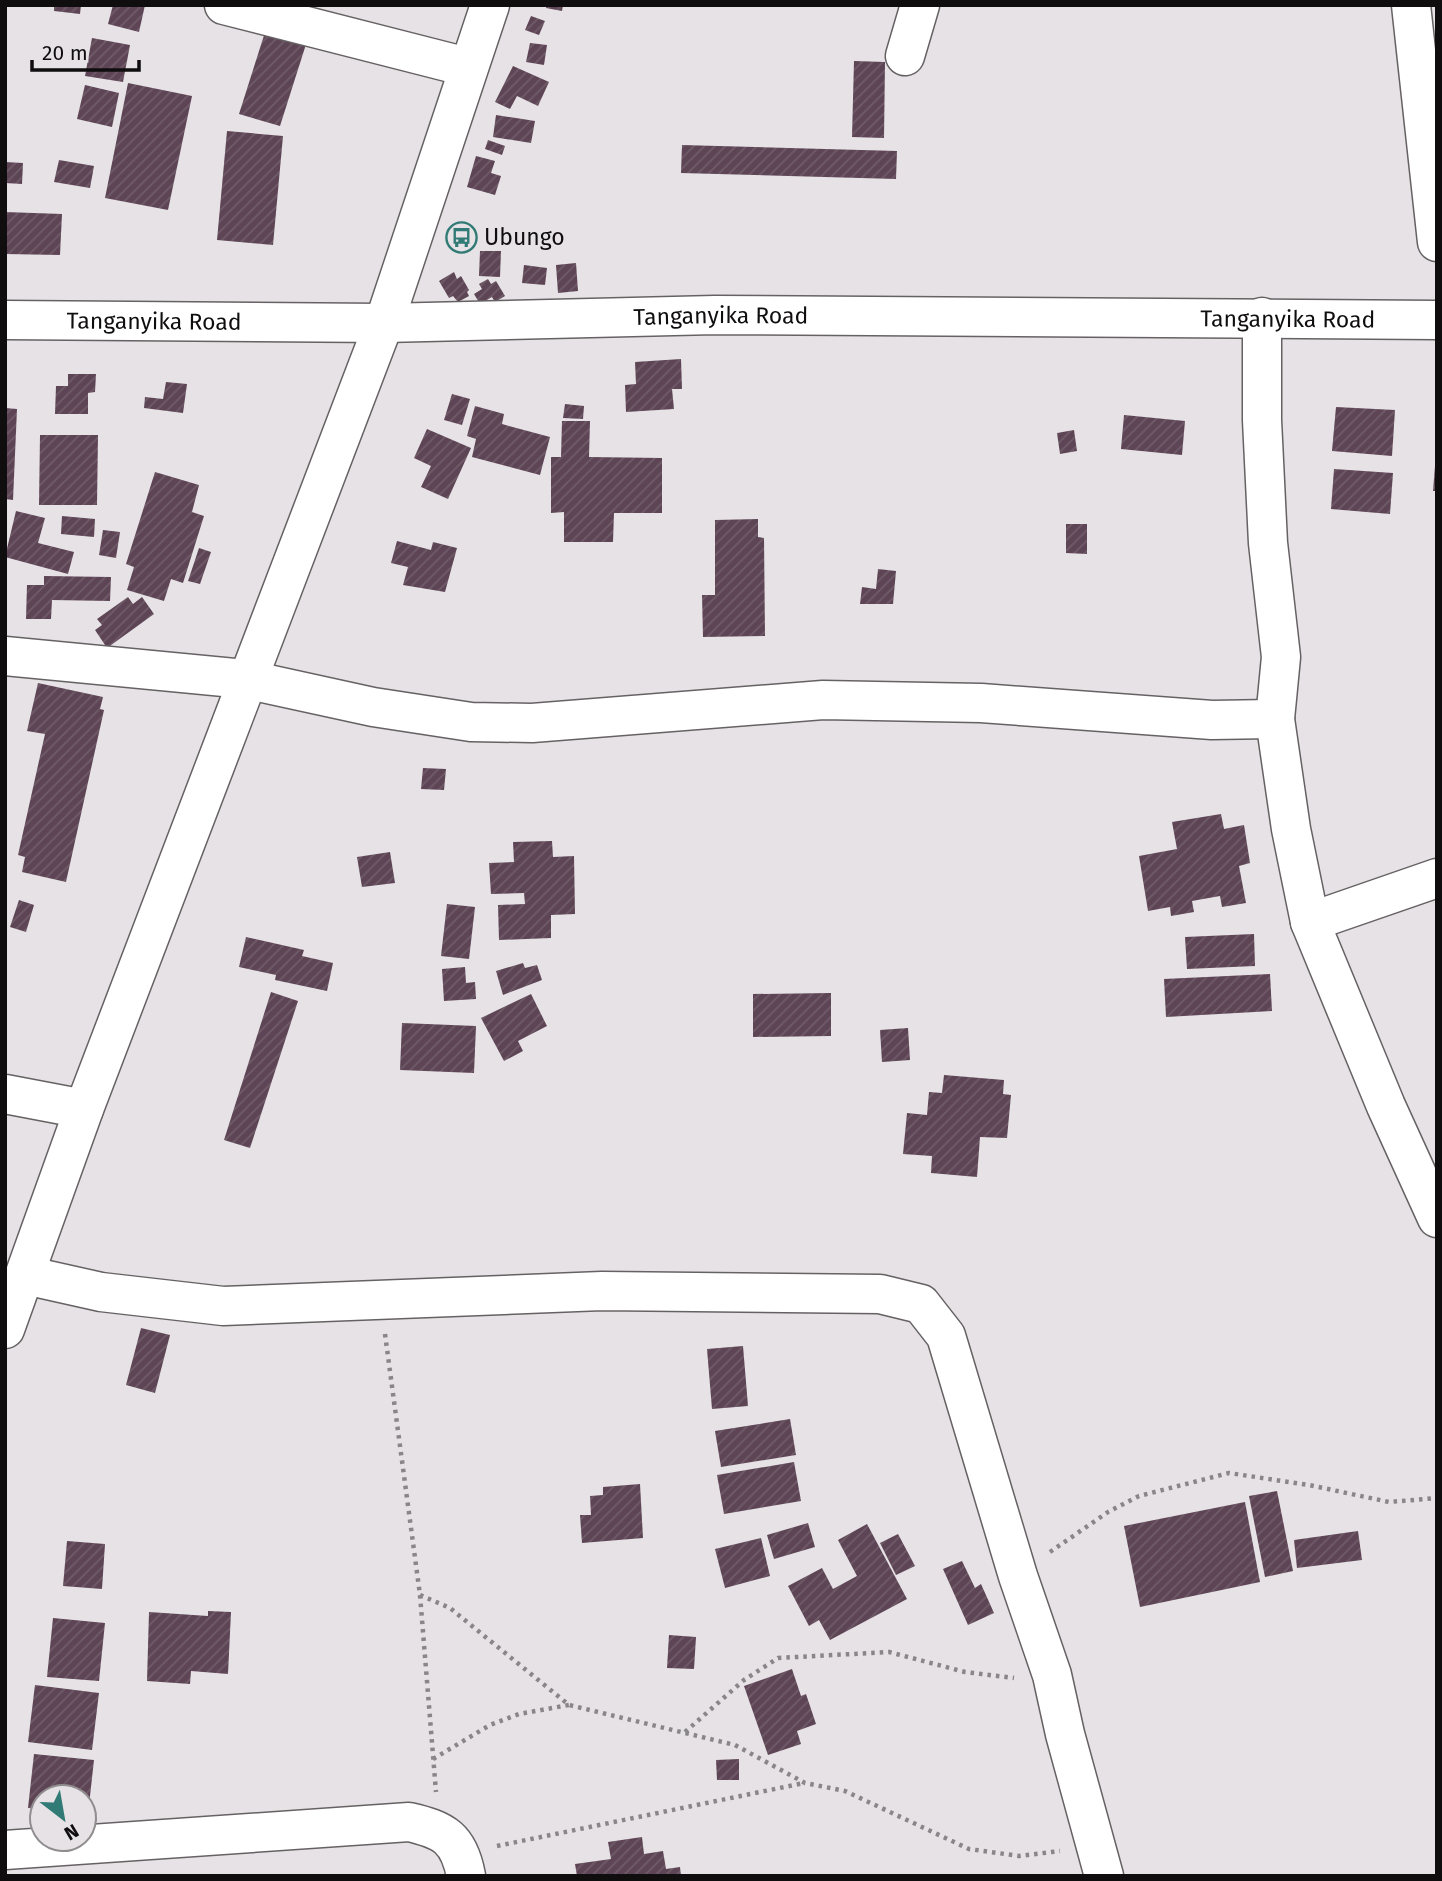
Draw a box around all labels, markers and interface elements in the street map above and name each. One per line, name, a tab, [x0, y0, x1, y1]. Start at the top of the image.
scale bar	[32, 28, 138, 72]
text: 20 m	[42, 40, 88, 66]
bus stop icon: Ubungo	[444, 220, 478, 254]
place label: Ubungo	[484, 223, 565, 251]
street label: Tanganyika Road	[633, 301, 809, 331]
street label: Tanganyika Road	[1200, 304, 1376, 334]
street label: Tanganyika Road	[66, 306, 242, 336]
north arrow	[28, 1783, 98, 1853]
text: N	[60, 1819, 83, 1845]

